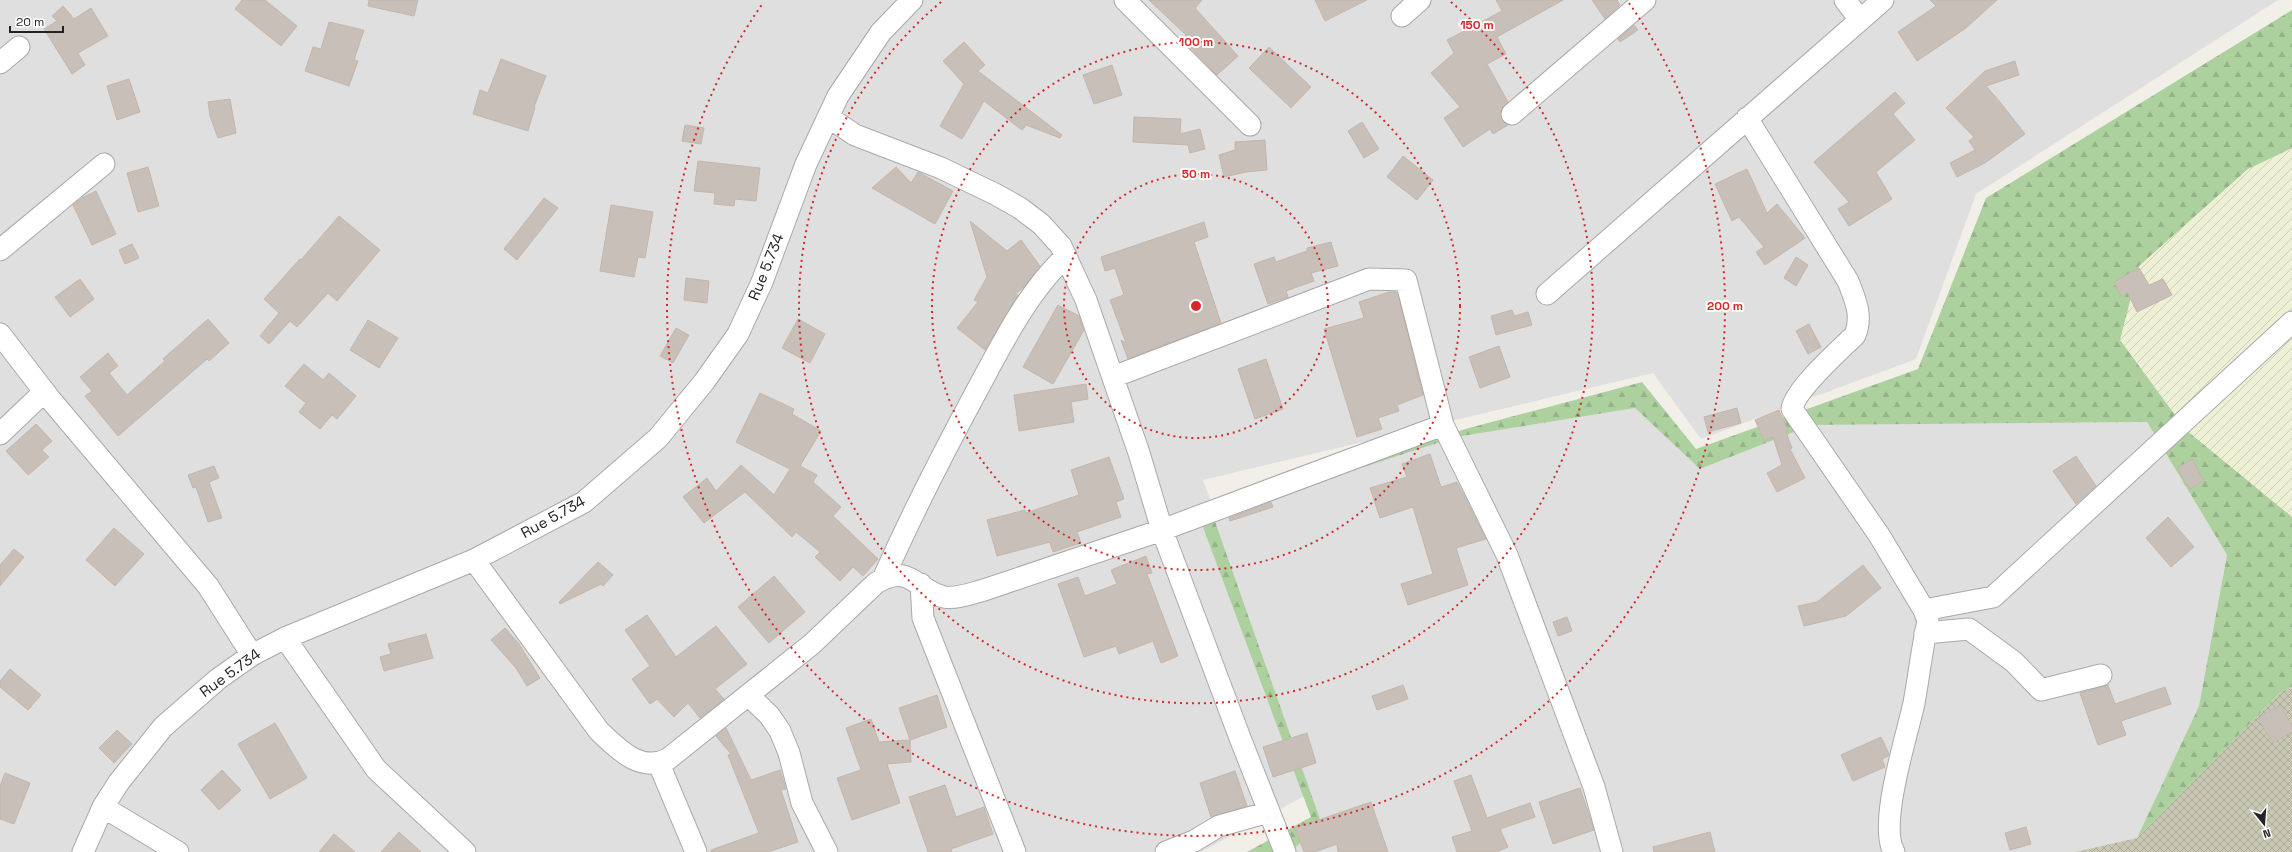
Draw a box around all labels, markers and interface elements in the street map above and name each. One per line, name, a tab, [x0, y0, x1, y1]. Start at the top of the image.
scale bar	[10, 8, 63, 34]
text: 20 m	[16, 14, 44, 30]
text: 150 m	[1460, 17, 1494, 33]
text: 100 m	[1179, 34, 1213, 50]
text: 50 m	[1182, 166, 1210, 182]
street label: Rue 5.734	[744, 231, 788, 303]
text: 200 m	[1707, 298, 1743, 314]
centre of rings	[1189, 299, 1203, 313]
street label: Rue 5.734	[517, 491, 588, 542]
street label: Rue 5.734	[196, 644, 264, 701]
north arrow	[2244, 804, 2284, 844]
text: N	[2261, 826, 2272, 841]

